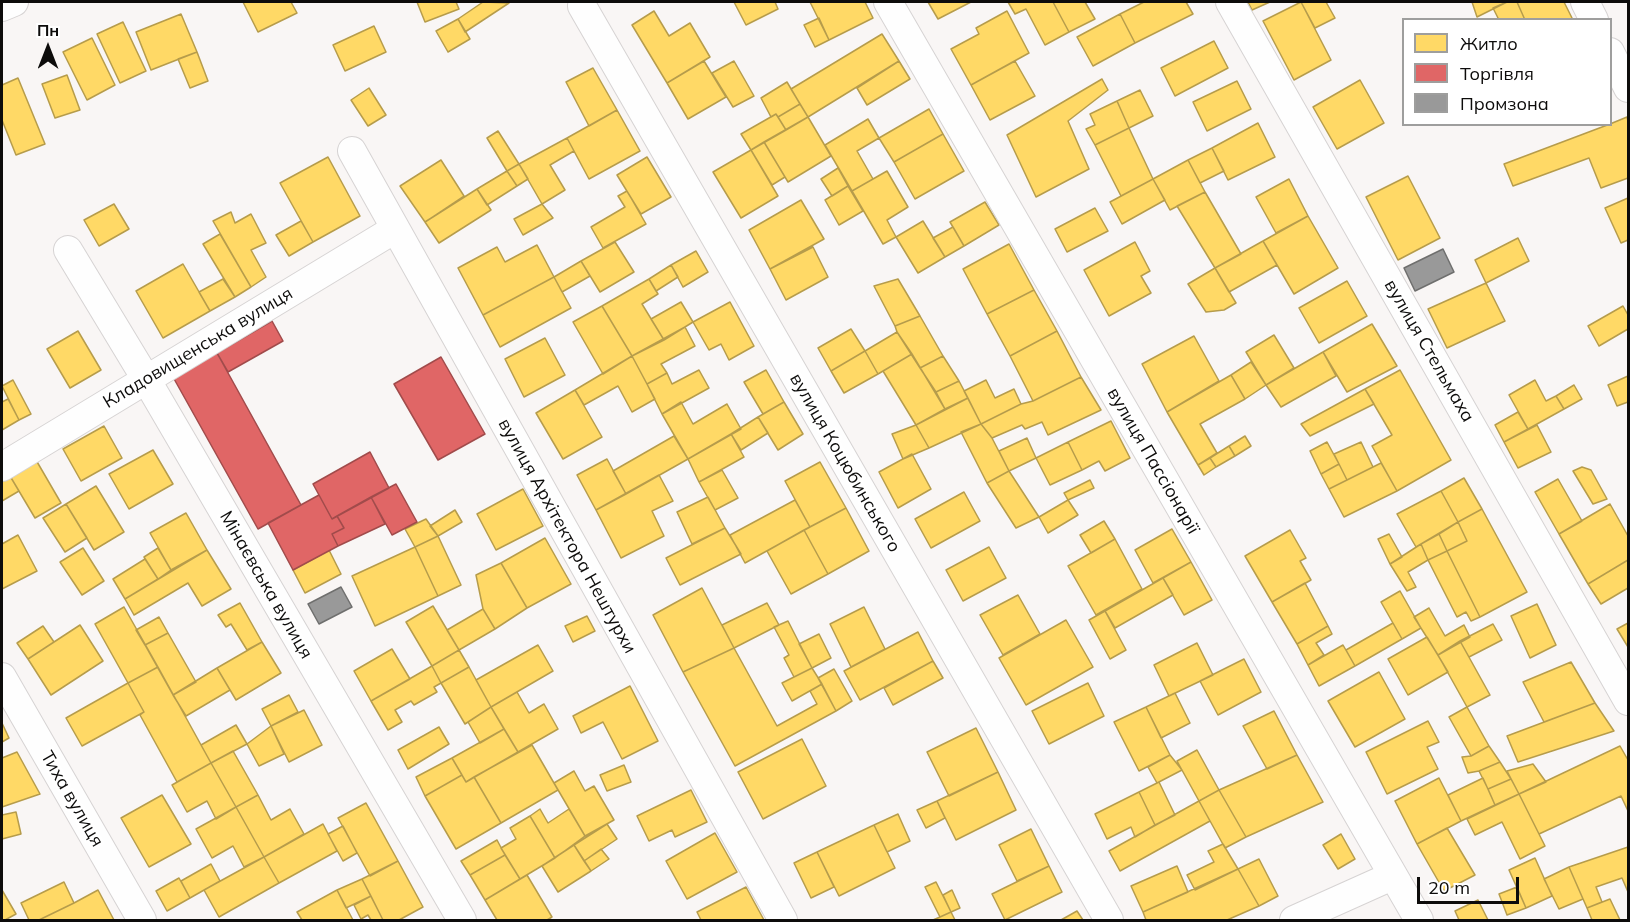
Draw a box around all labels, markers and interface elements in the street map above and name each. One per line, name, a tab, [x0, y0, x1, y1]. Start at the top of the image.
north arrow	[18, 18, 78, 78]
legend	[1402, 18, 1612, 126]
text: Пн	[37, 20, 59, 40]
text: Житло	[1460, 32, 1518, 55]
text: Торгівля	[1460, 62, 1534, 85]
text: Промзона	[1460, 92, 1549, 115]
street label: вулиця Стельмаха	[1379, 276, 1479, 426]
street label: Кладовищенська вулиця	[99, 283, 297, 413]
street label: вулиця Коцюбинського	[785, 370, 905, 556]
street label: вулиця Пассіонарії	[1102, 384, 1204, 538]
street label: вулиця Архітектора Нештурхи	[493, 415, 641, 657]
street label: Мінаєвська вулиця	[215, 507, 317, 663]
street label: Тиха вулиця	[36, 747, 108, 851]
scale bar	[1420, 865, 1522, 903]
text: 20 m	[1428, 876, 1470, 899]

